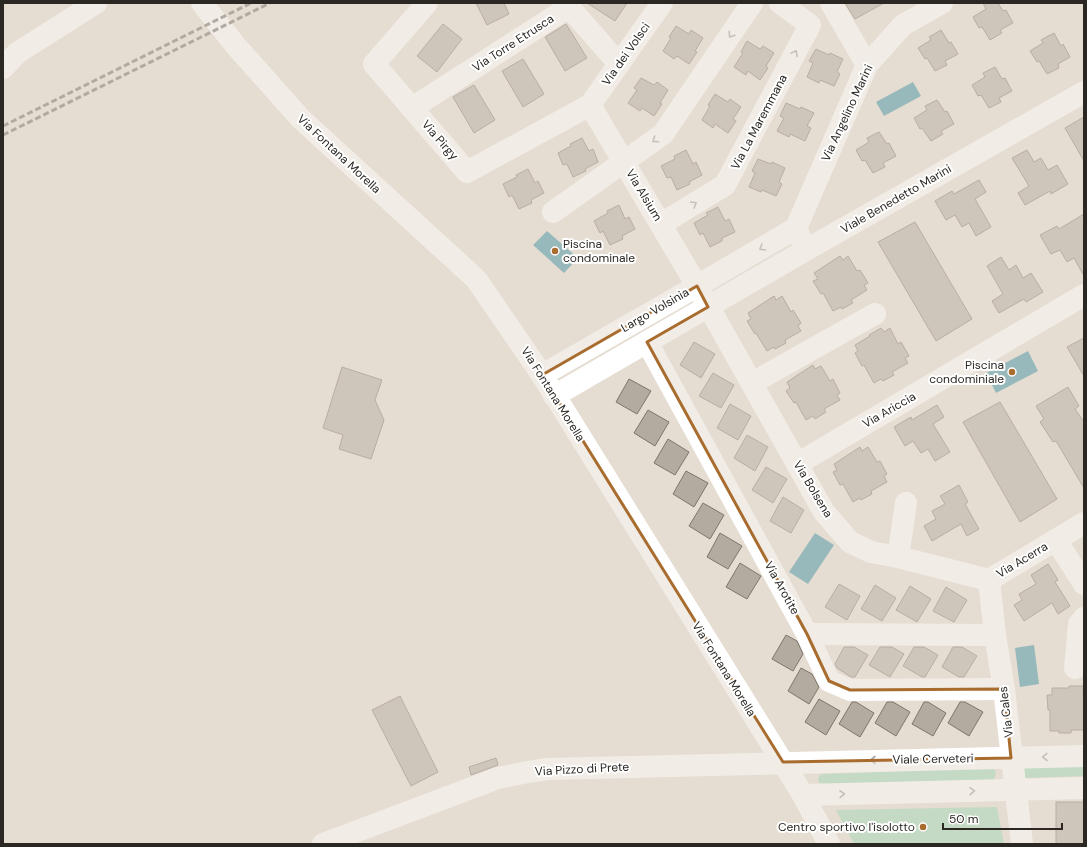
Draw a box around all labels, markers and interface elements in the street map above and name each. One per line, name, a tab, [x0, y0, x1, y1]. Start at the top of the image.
street label: Via Torre Etrusca	[469, 11, 557, 75]
street label: Via dei Volsci	[598, 19, 654, 89]
one-way arrow	[728, 31, 735, 38]
one-way arrow	[791, 50, 798, 57]
street label: Via Angelino Marini	[818, 62, 877, 164]
street label: Via La Maremmana	[727, 72, 791, 172]
street label: Via Fontana Morella	[294, 111, 384, 197]
street label: Via Pirgy	[418, 117, 462, 164]
one-way arrow	[652, 135, 659, 142]
street label: Viale Benedetto Marini	[838, 161, 954, 237]
street label: Via Alsium	[622, 166, 666, 224]
one-way arrow	[690, 201, 697, 208]
place label: Piscina condominale	[563, 236, 635, 266]
one-way arrow	[759, 244, 766, 251]
marker: Piscina condominale	[550, 246, 560, 256]
street label: Largo Volsinia	[618, 284, 692, 336]
street label: Via Fontana Morella	[517, 344, 589, 444]
place label: Piscina condominiale	[929, 357, 1004, 387]
marker: Piscina condominiale	[1007, 367, 1017, 377]
street label: Via Ariccia	[859, 388, 919, 432]
street label: Via Bolsena	[790, 457, 836, 521]
street label: Via Acerra	[993, 538, 1051, 582]
street label: Via Arotite	[761, 558, 803, 618]
street label: Via Fontana Morella	[688, 619, 760, 719]
street label: Via Cales	[995, 686, 1017, 738]
street label: Viale Cerveteri	[892, 750, 974, 768]
one-way arrow	[1042, 753, 1048, 761]
one-way arrow	[870, 756, 876, 765]
street label: Via Pizzo di Prete	[534, 759, 630, 779]
one-way arrow	[969, 787, 975, 795]
one-way arrow	[839, 790, 845, 798]
scale bar	[943, 805, 1062, 831]
text: 50 m	[949, 811, 978, 827]
place label: Centro sportivo l'isolotto	[778, 819, 915, 835]
marker: Centro sportivo l'isolotto	[918, 822, 928, 832]

